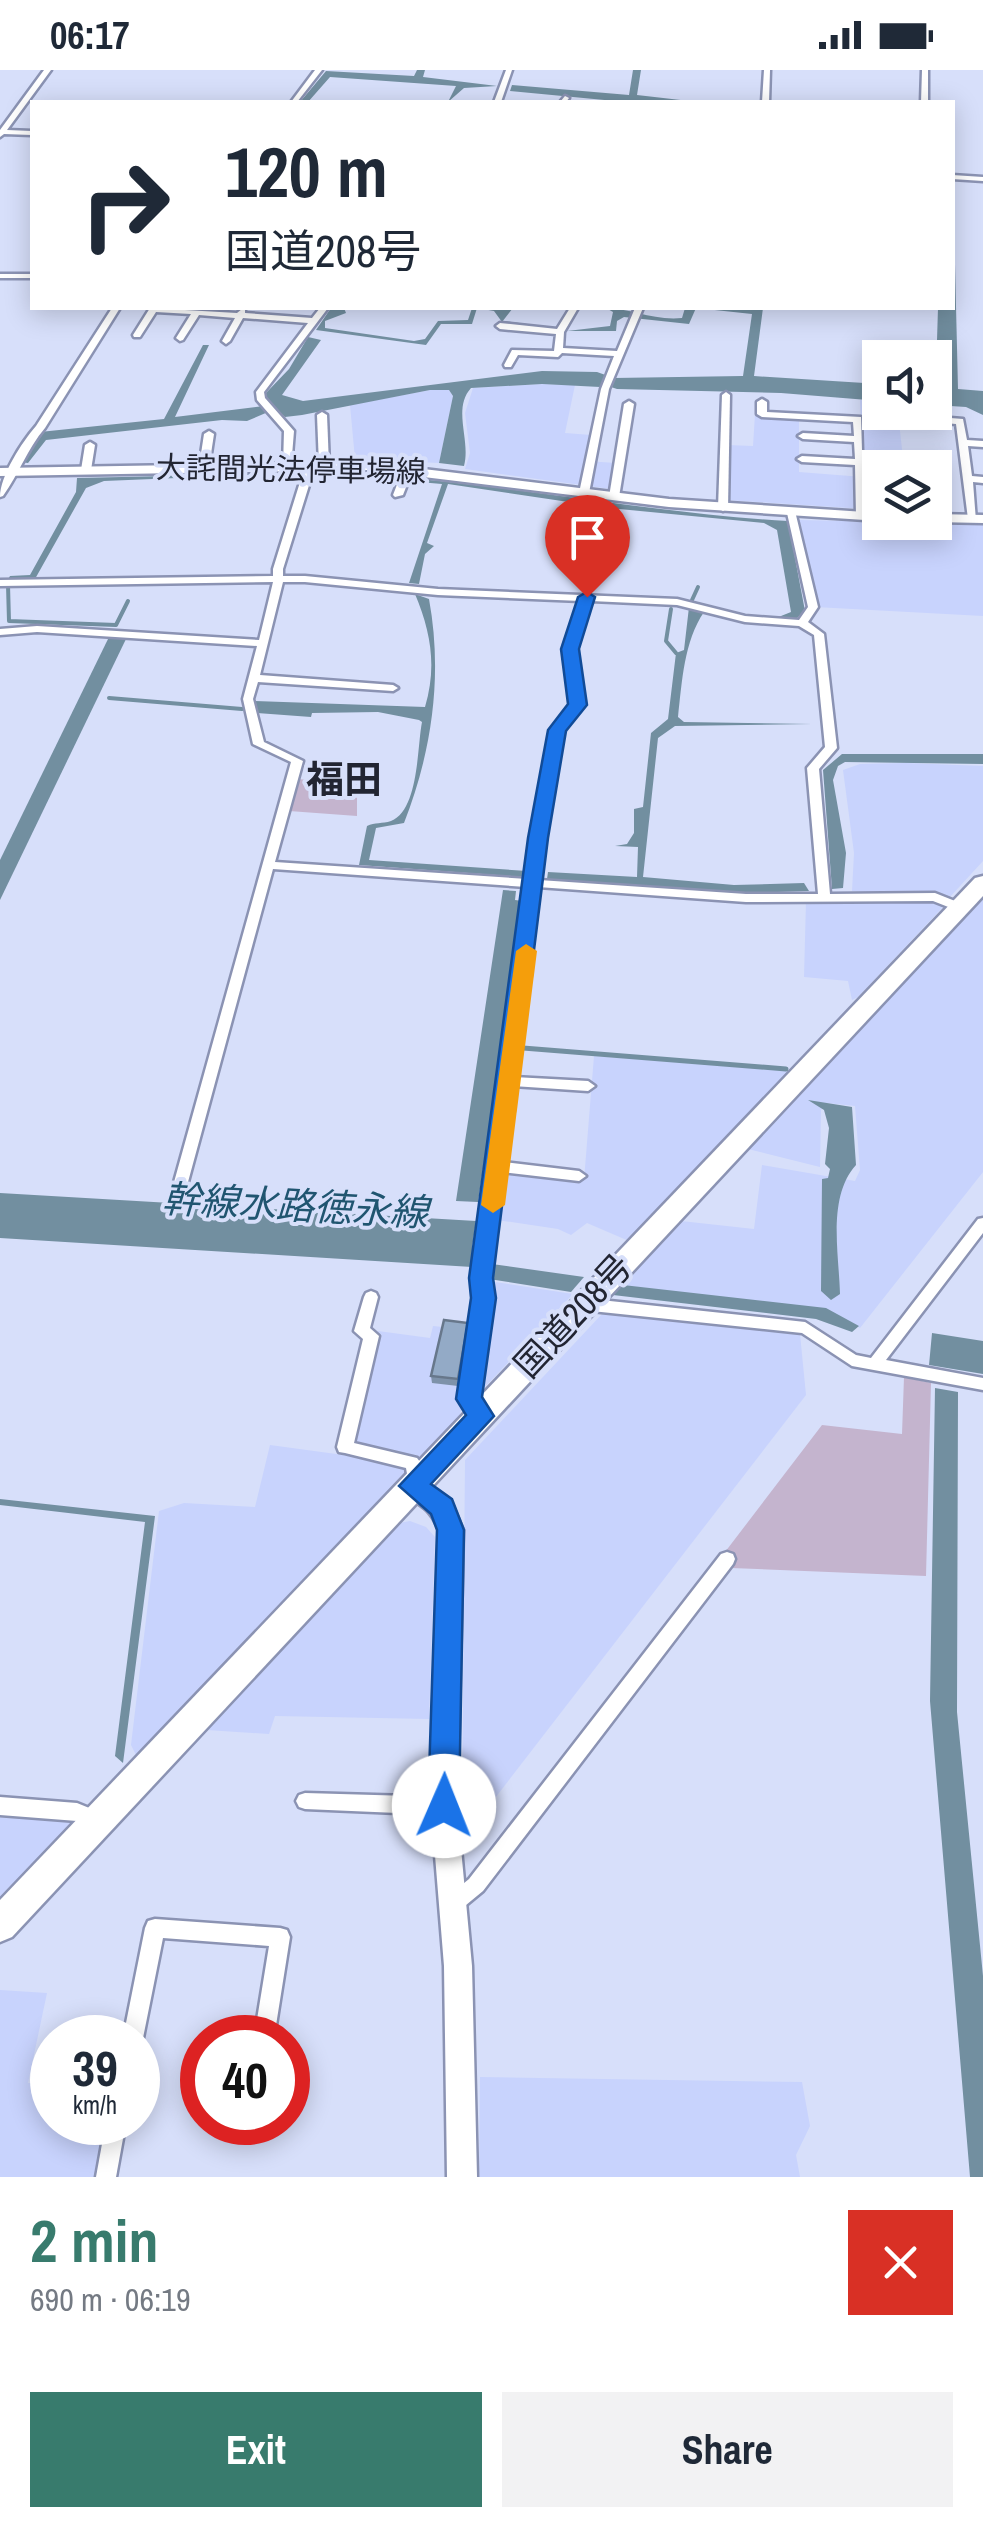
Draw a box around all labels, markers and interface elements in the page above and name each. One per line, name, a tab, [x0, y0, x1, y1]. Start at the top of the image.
text: 06:17	[50, 10, 130, 61]
text: 120 m	[225, 125, 388, 219]
icon: right	[60, 140, 190, 270]
text: 国道208号	[225, 220, 422, 281]
map controls	[862, 340, 952, 540]
button: sound	[862, 340, 952, 430]
street label: 大詫間光法停車場線	[156, 447, 426, 491]
button: layers	[862, 450, 952, 540]
pin	[545, 495, 630, 598]
icon: arrive	[560, 510, 615, 565]
district label: 福田	[306, 754, 382, 805]
water label: 幹線水路徳永線	[161, 1173, 433, 1238]
street label: 国道208号	[503, 1244, 642, 1388]
position arrow	[392, 1754, 496, 1858]
speed limit sign: 40	[180, 2015, 310, 2145]
text: 39	[72, 2034, 118, 2102]
text: km/h	[73, 2088, 117, 2122]
text: 2 min	[30, 2200, 159, 2281]
button: close	[848, 2210, 953, 2315]
text: 690 m · 06:19	[30, 2278, 190, 2321]
button: Exit	[30, 2392, 482, 2507]
button: Share	[502, 2392, 953, 2507]

